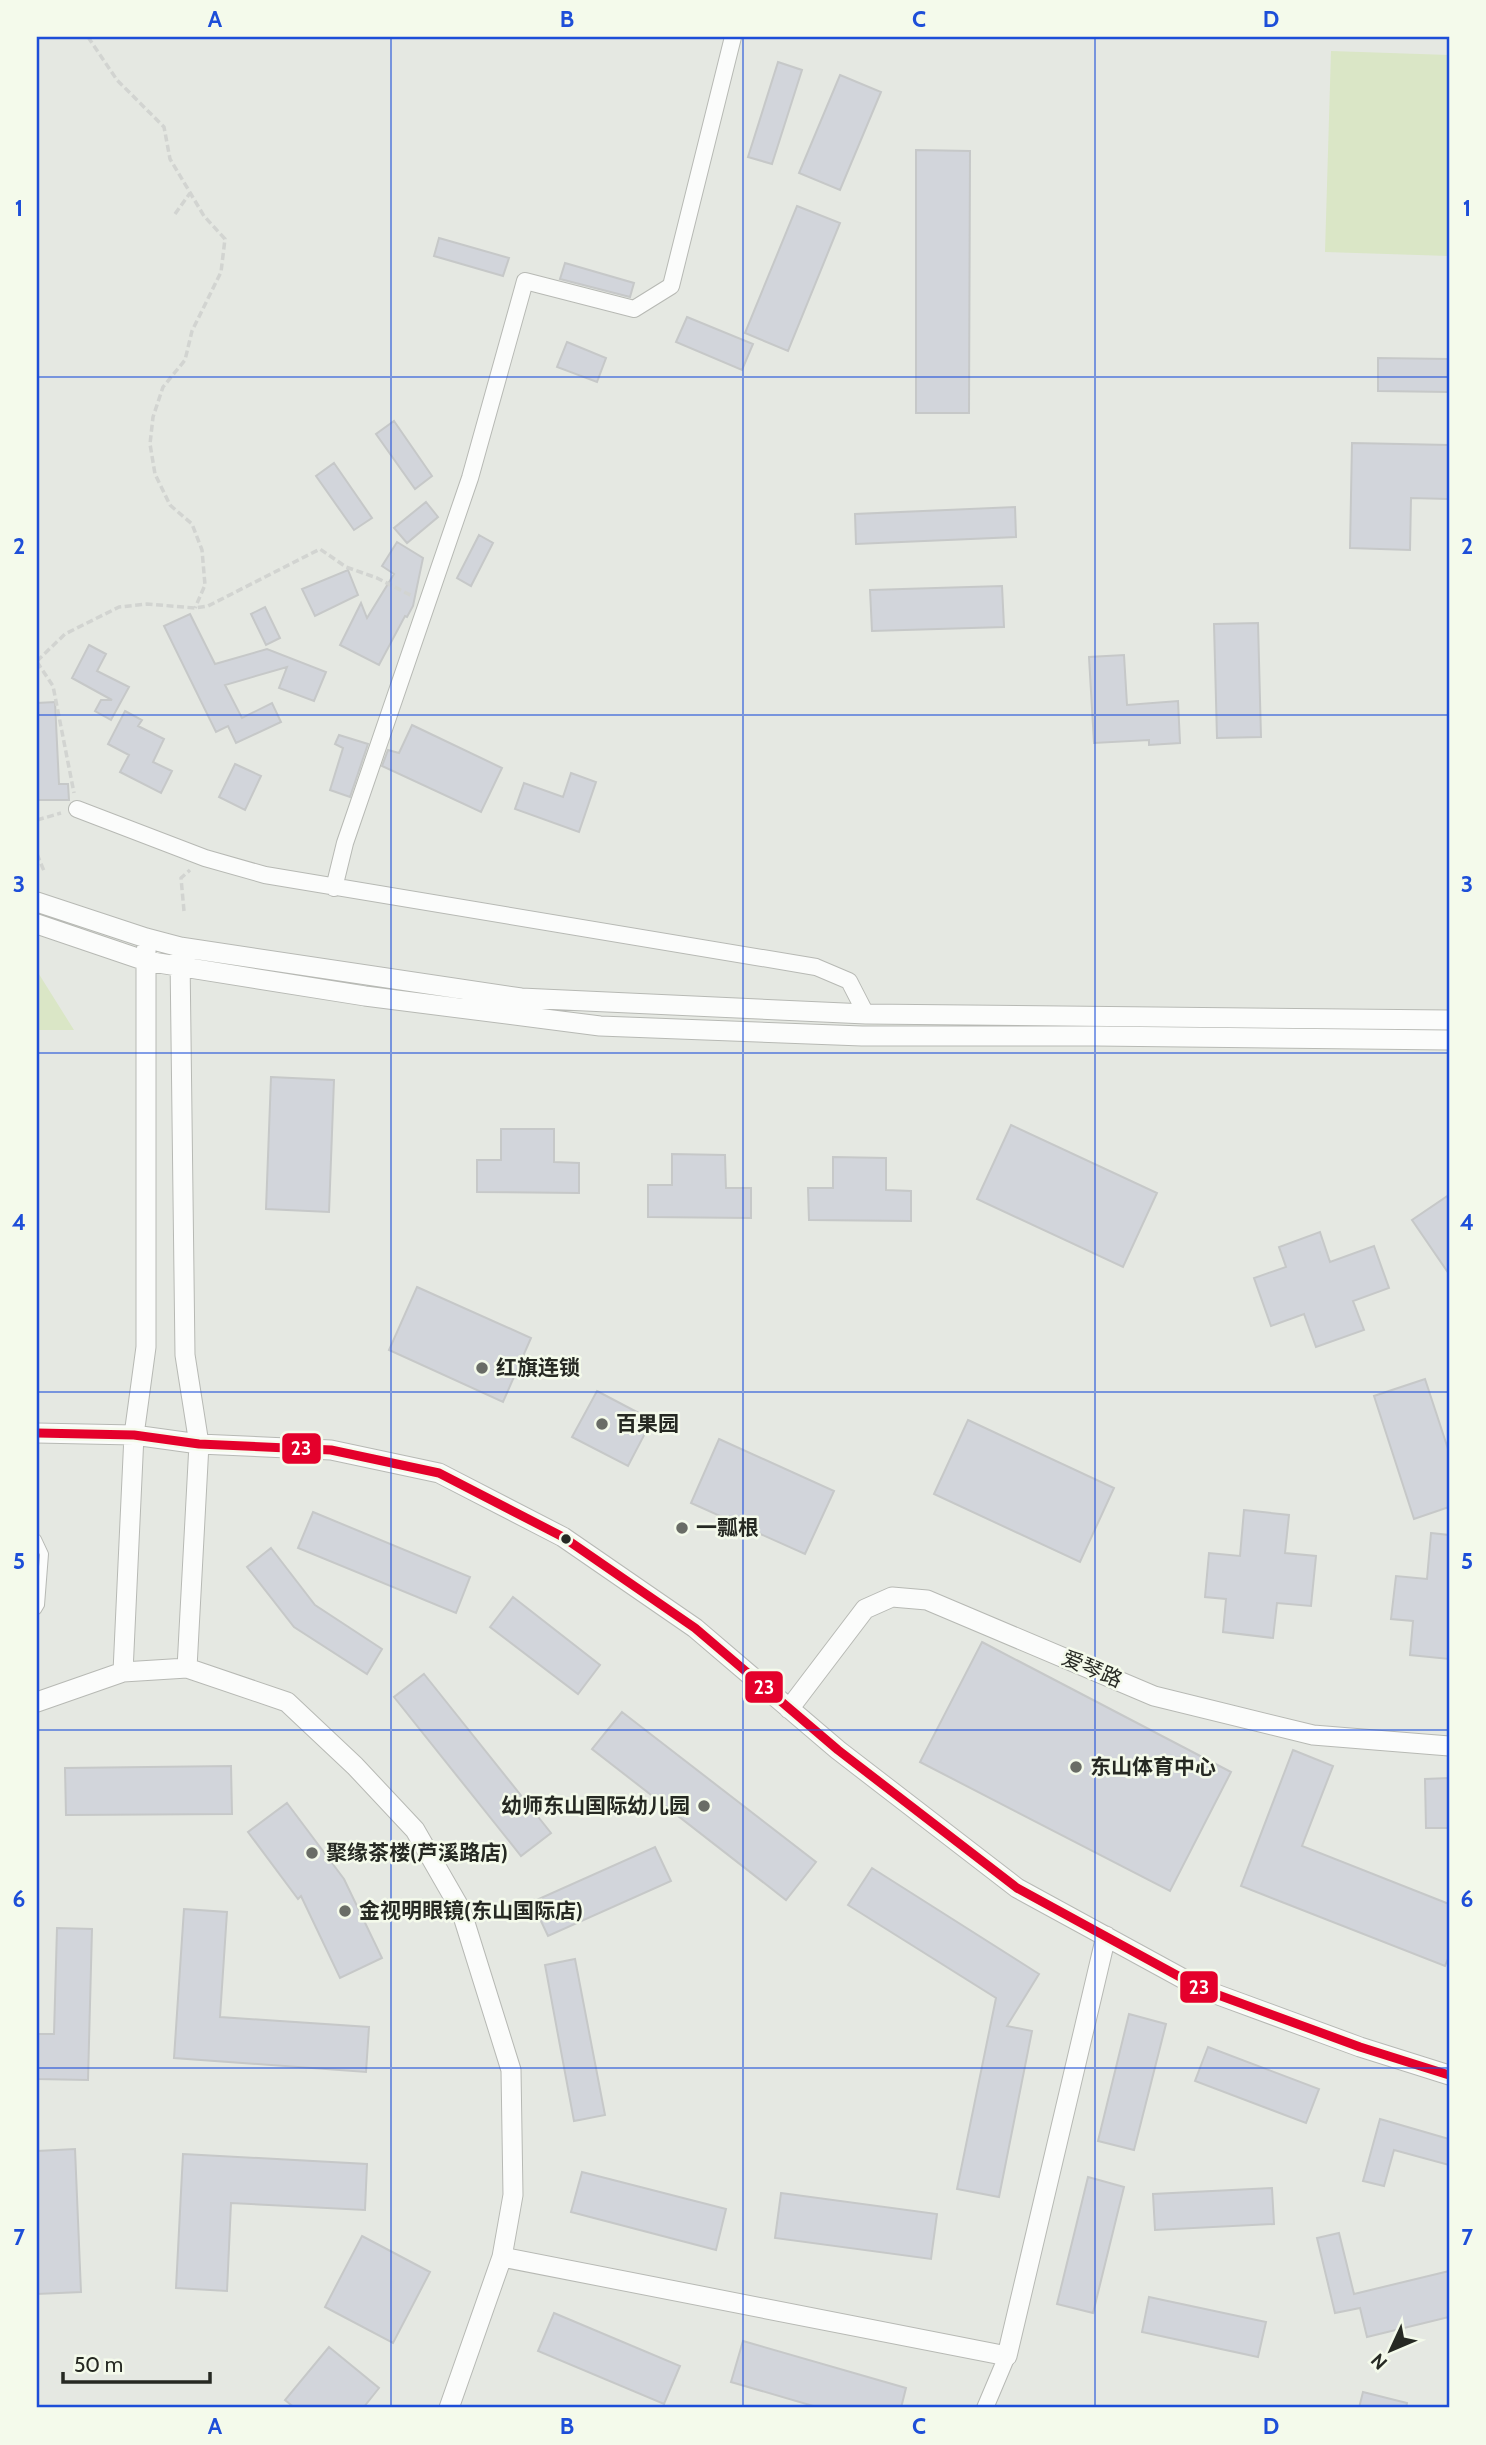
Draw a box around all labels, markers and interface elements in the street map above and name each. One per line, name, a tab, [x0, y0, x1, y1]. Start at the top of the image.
text: A	[208, 5, 223, 33]
text: B	[560, 5, 574, 33]
text: C	[912, 5, 926, 33]
text: D	[1263, 5, 1279, 33]
text: 1	[15, 194, 23, 222]
text: 1	[1463, 194, 1471, 222]
text: 2	[13, 532, 25, 560]
text: 2	[1461, 532, 1473, 560]
text: 3	[13, 870, 25, 898]
text: 3	[1461, 870, 1473, 898]
text: 4	[12, 1208, 26, 1236]
text: 4	[1460, 1208, 1474, 1236]
place label: 红旗连锁	[496, 1355, 580, 1380]
marker: 红旗连锁	[474, 1360, 490, 1376]
place label: 百果园	[616, 1411, 679, 1436]
marker: 百果园	[594, 1416, 610, 1432]
line badge: 23	[281, 1432, 322, 1465]
text: 23	[291, 1437, 311, 1460]
place label: 一瓢根	[696, 1515, 759, 1540]
marker: 一瓢根	[674, 1520, 690, 1536]
unlabelled marker	[559, 1532, 573, 1546]
text: 5	[13, 1547, 25, 1575]
text: 5	[1461, 1547, 1473, 1575]
street label: 爱琴路	[1058, 1645, 1126, 1692]
line badge: 23	[744, 1670, 784, 1704]
text: 23	[754, 1676, 774, 1699]
place label: 东山体育中心	[1090, 1754, 1216, 1779]
marker: 东山体育中心	[1068, 1759, 1084, 1775]
place label: 幼师东山国际幼儿园	[501, 1793, 690, 1818]
marker: 幼师东山国际幼儿园	[696, 1798, 712, 1814]
place label: 聚缘茶楼(芦溪路店)	[326, 1840, 508, 1865]
marker: 聚缘茶楼(芦溪路店)	[304, 1845, 320, 1861]
text: 6	[13, 1885, 25, 1913]
text: 6	[1461, 1885, 1473, 1913]
place label: 金视明眼镜(东山国际店)	[359, 1898, 583, 1923]
marker: 金视明眼镜(东山国际店)	[337, 1903, 353, 1919]
line badge: 23	[1179, 1970, 1219, 2004]
text: 23	[1189, 1976, 1209, 1999]
text: 7	[13, 2223, 25, 2251]
text: 7	[1461, 2223, 1473, 2251]
north arrow	[1356, 2316, 1426, 2386]
scale bar	[63, 2340, 210, 2384]
text: N	[1366, 2349, 1392, 2374]
text: 50 m	[74, 2352, 123, 2377]
text: A	[208, 2412, 223, 2440]
text: B	[560, 2412, 574, 2440]
text: C	[912, 2412, 926, 2440]
text: D	[1263, 2412, 1279, 2440]

